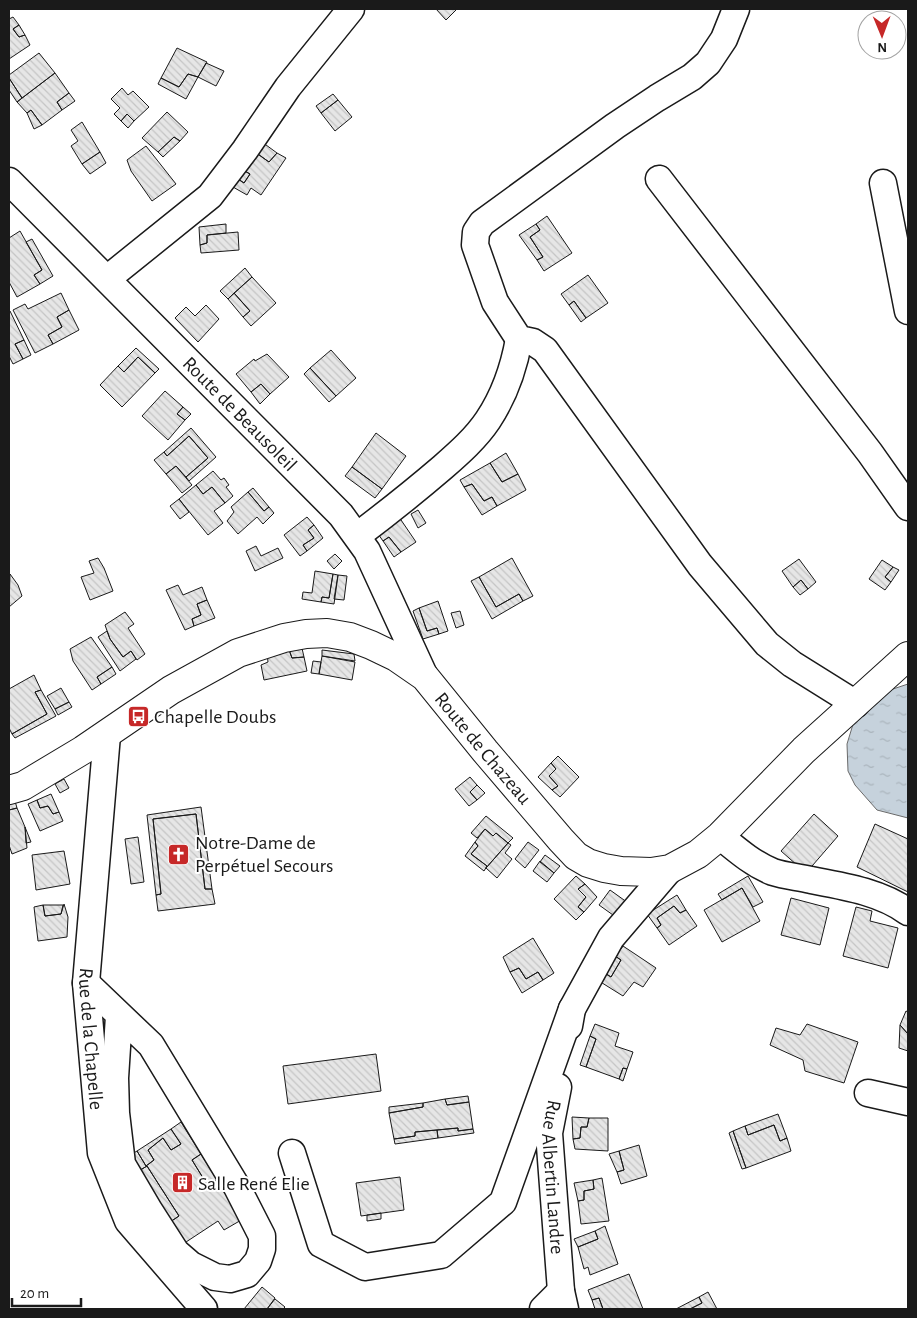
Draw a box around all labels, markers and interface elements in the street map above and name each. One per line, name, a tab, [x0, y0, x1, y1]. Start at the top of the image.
north arrow	[857, 10, 907, 60]
text: N	[877, 40, 887, 54]
street label: Route de Beausoleil	[179, 353, 300, 475]
street label: Route de Chazeau	[431, 689, 535, 808]
bus stop icon: Chapelle Doubs	[126, 704, 150, 728]
place label: Chapelle Doubs	[154, 707, 276, 727]
place label: Notre-Dame de Perpétuel Secours	[195, 833, 333, 876]
church icon: Notre-Dame de Perpétuel Secours	[167, 842, 191, 866]
street label: Rue de la Chapelle	[75, 967, 106, 1111]
street label: Rue Albertin Landre	[538, 1098, 567, 1255]
building icon: Salle René Elie	[170, 1171, 194, 1195]
place label: Salle René Elie	[198, 1174, 310, 1194]
scale bar	[12, 1276, 81, 1308]
text: 20 m	[20, 1286, 49, 1301]

